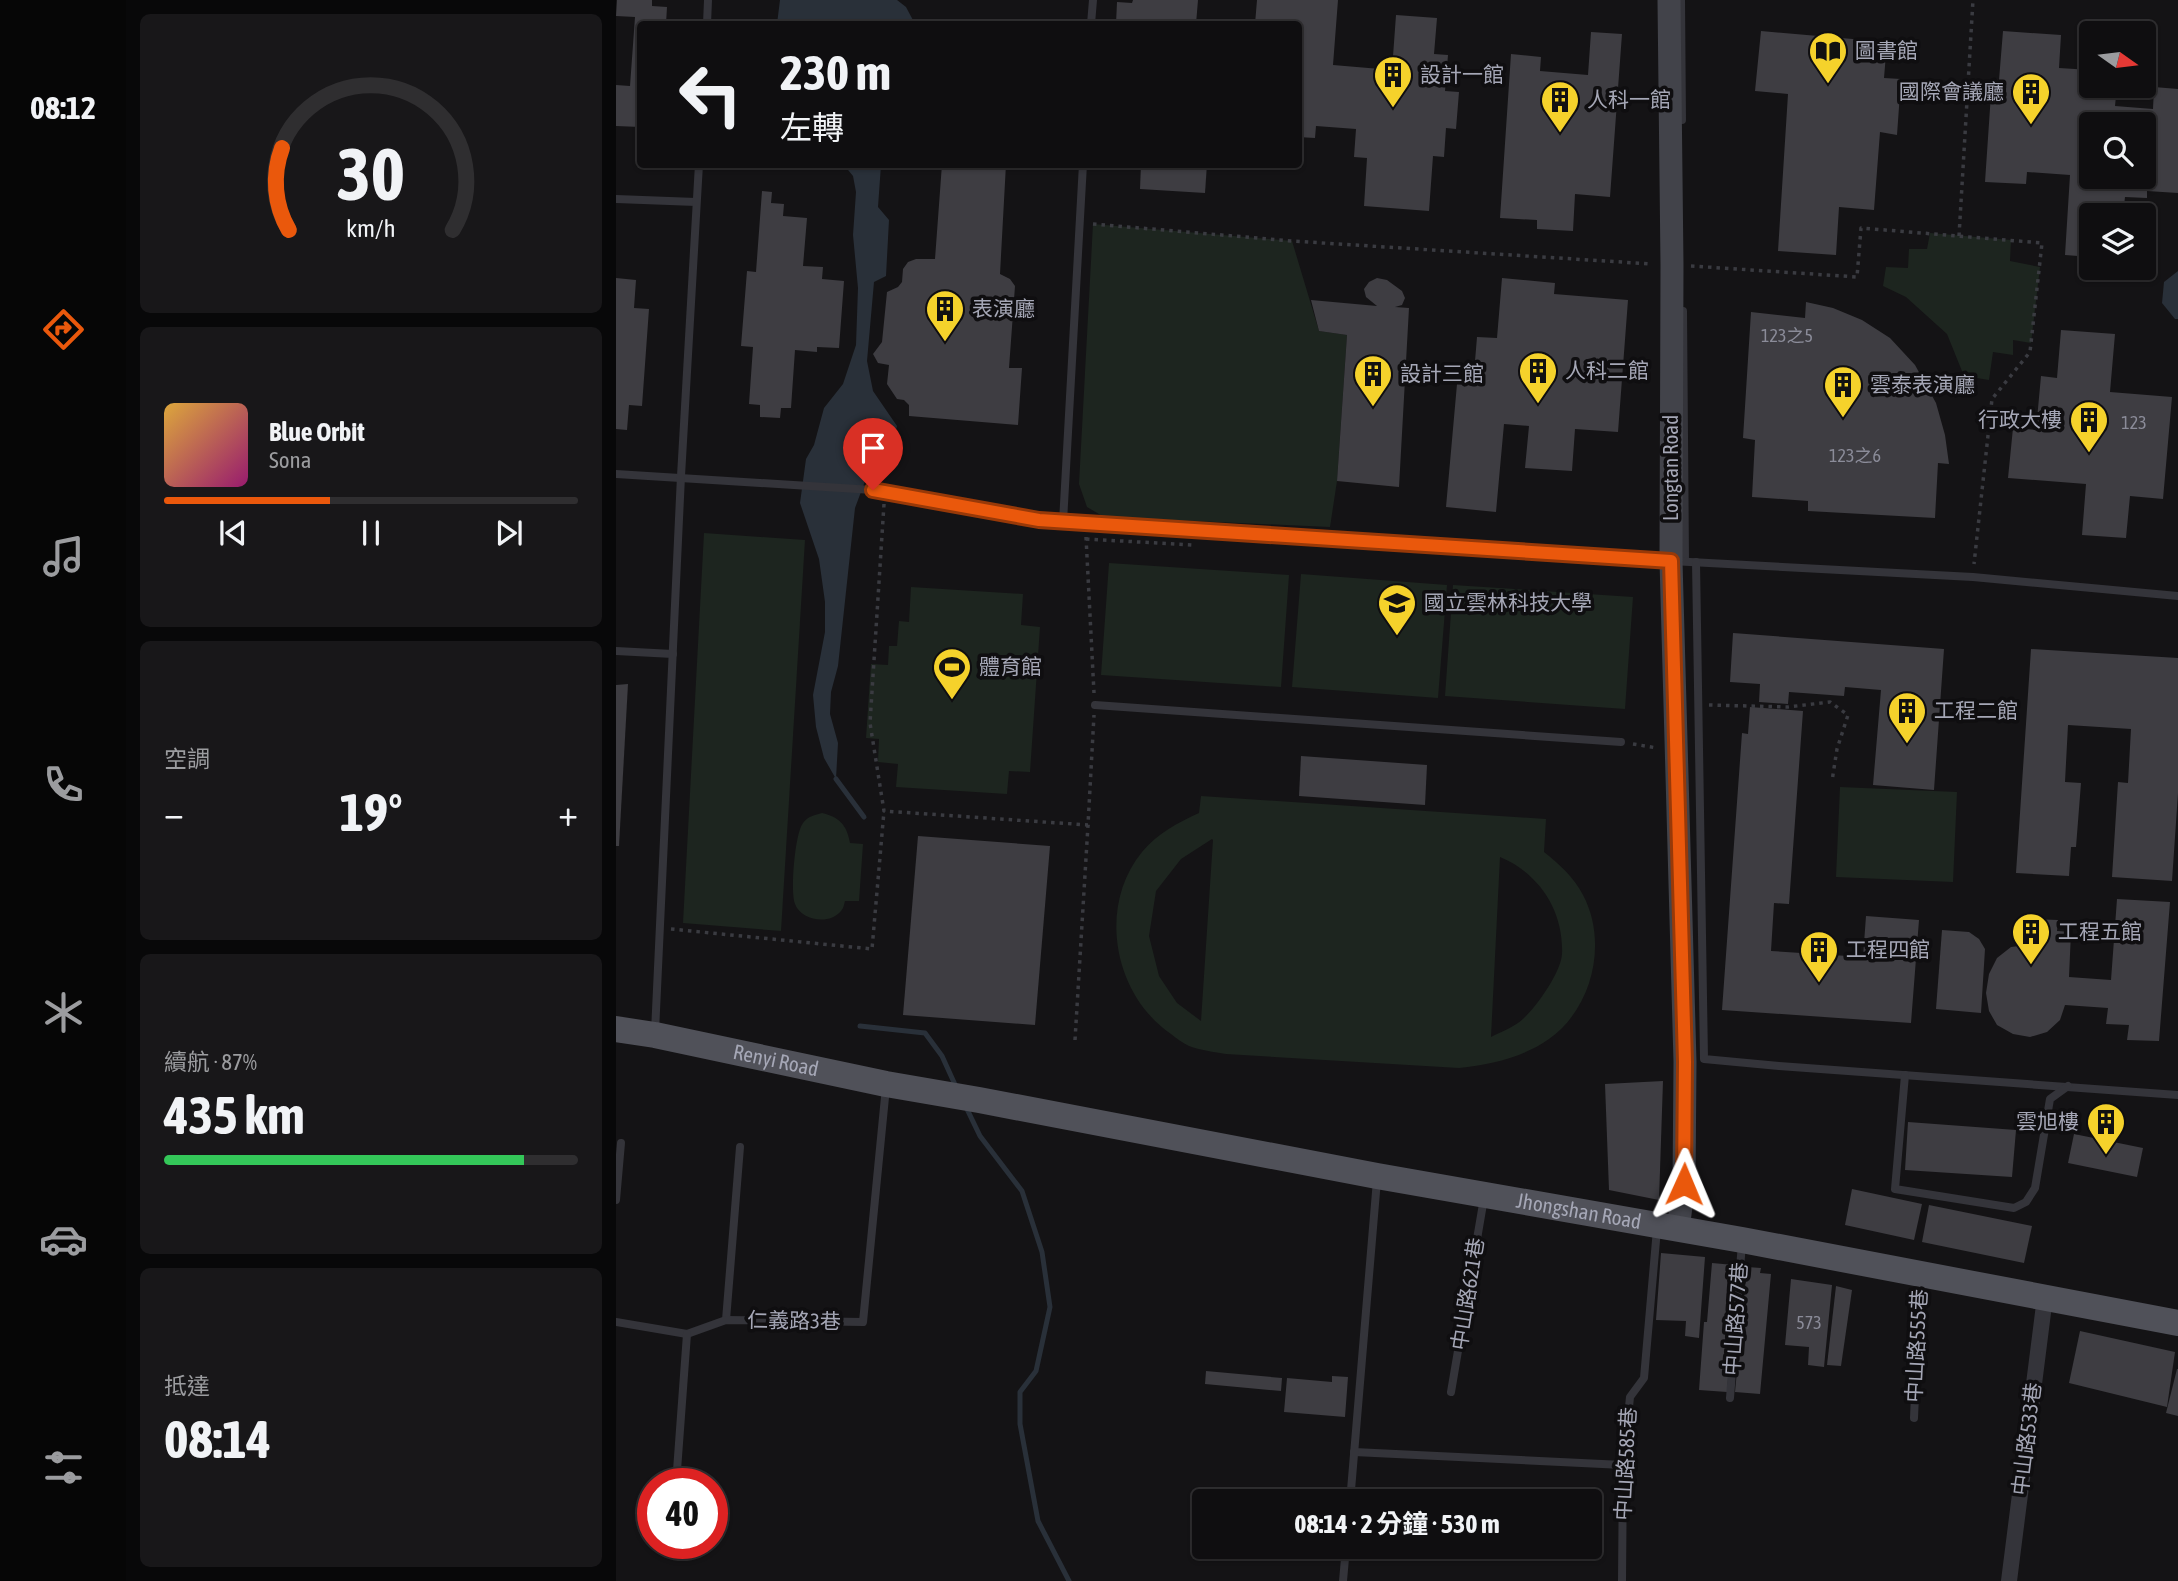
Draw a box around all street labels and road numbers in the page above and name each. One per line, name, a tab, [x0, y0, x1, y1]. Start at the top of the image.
street label: Longtan Road	[1658, 415, 1682, 521]
street label: Renyi Road	[731, 1039, 821, 1080]
street label: Jhongshan Road	[1515, 1188, 1643, 1233]
street label: 中山路621巷	[1446, 1236, 1488, 1352]
street label: 中山路577巷	[1719, 1261, 1751, 1376]
street label: 中山路555巷	[1901, 1289, 1931, 1403]
street label: 仁義路3巷	[747, 1307, 841, 1333]
street label: 中山路533巷	[2007, 1381, 2045, 1497]
street label: 中山路585巷	[1610, 1407, 1640, 1521]

